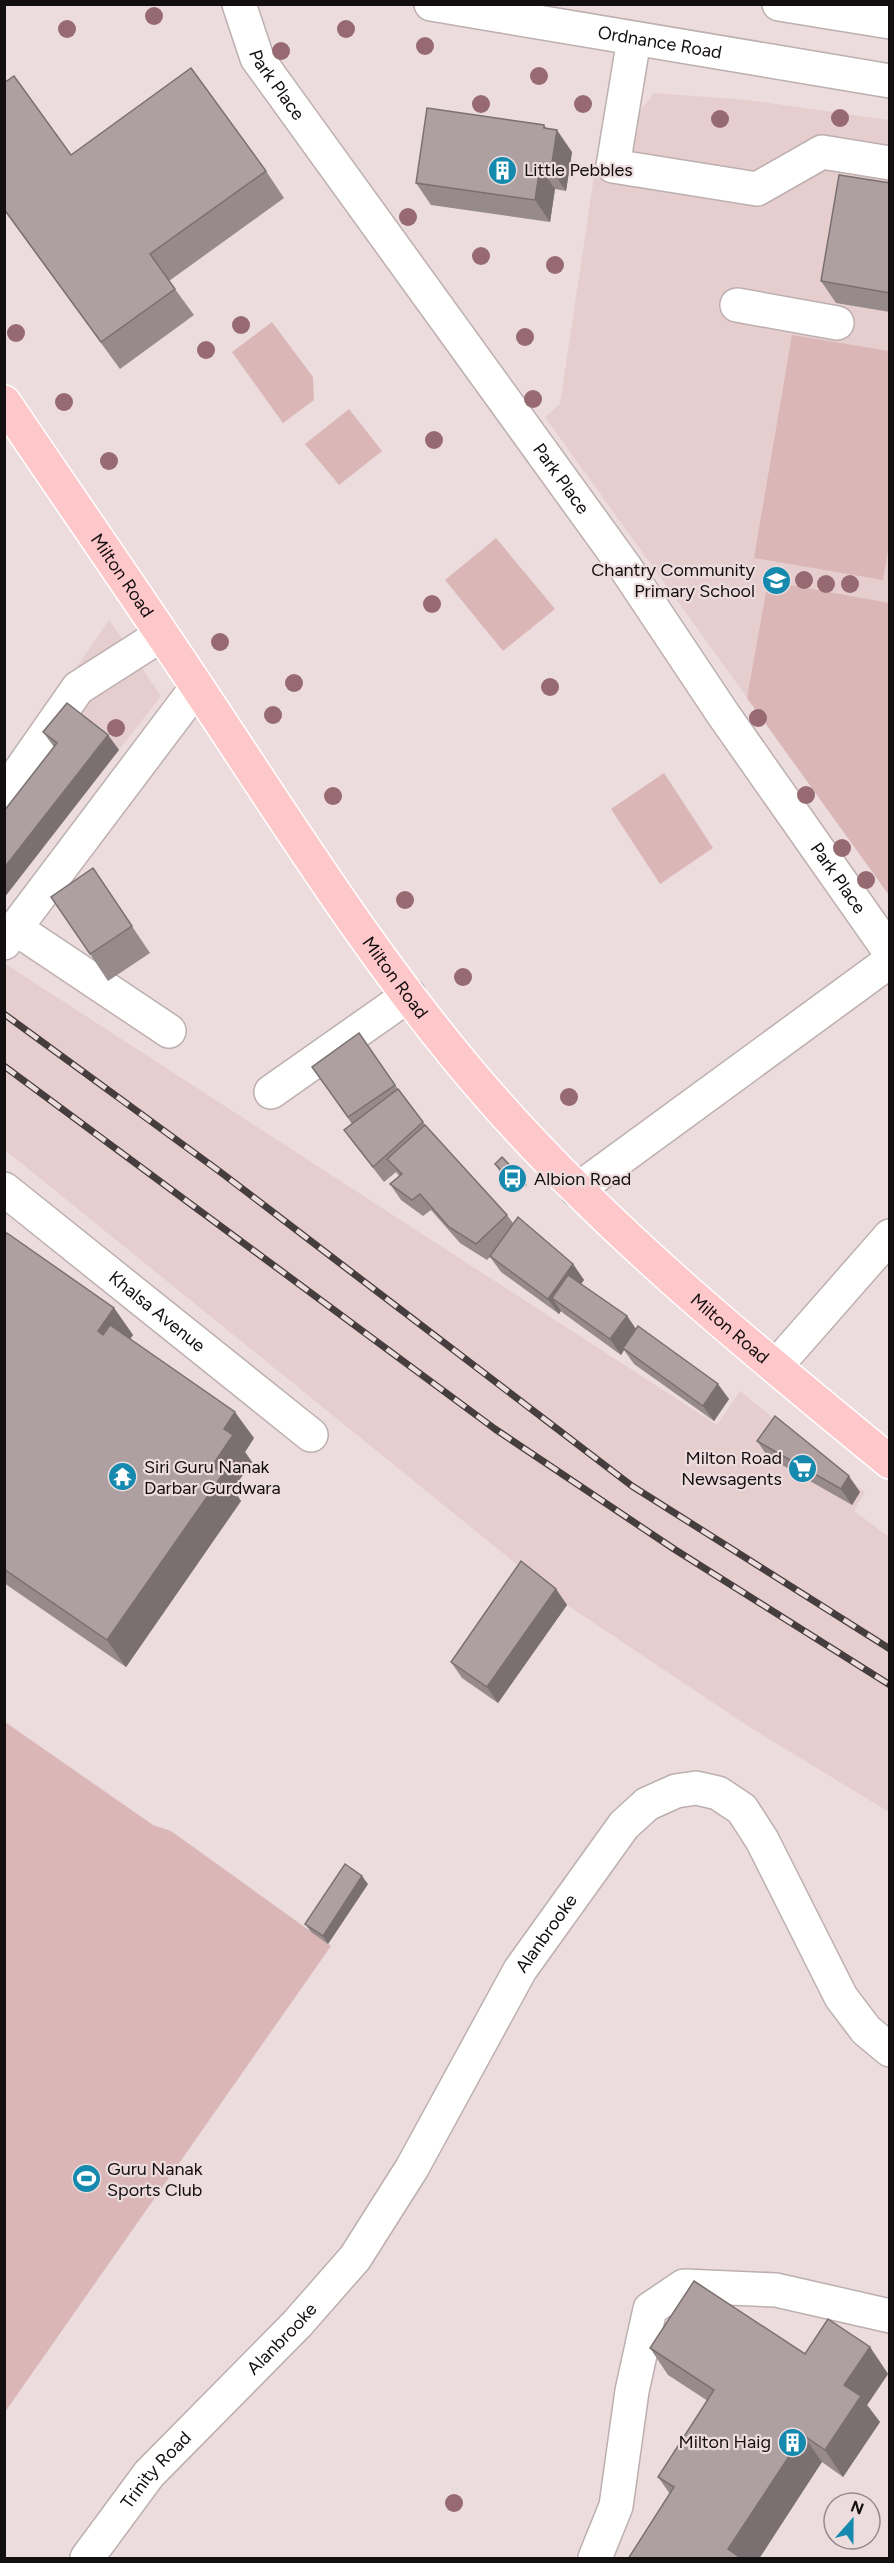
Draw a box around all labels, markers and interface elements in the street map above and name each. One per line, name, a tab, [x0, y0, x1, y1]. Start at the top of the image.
street label: Ordnance Road	[596, 21, 723, 64]
street label: Park Place	[244, 47, 309, 125]
building icon: Little Pebbles	[487, 154, 519, 186]
place label: Little Pebbles	[524, 159, 633, 181]
street label: Park Place	[528, 439, 594, 518]
street label: Milton Road	[86, 529, 159, 622]
place label: Chantry Community Primary School	[591, 559, 756, 602]
school or university icon: Chantry Community Primary School	[760, 564, 792, 596]
street label: Park Place	[806, 838, 871, 918]
street label: Milton Road	[357, 932, 433, 1023]
bus stop icon: Albion Road	[497, 1163, 529, 1195]
place label: Albion Road	[534, 1168, 631, 1190]
street label: Khalsa Avenue	[104, 1266, 210, 1357]
street label: Milton Road	[686, 1289, 773, 1368]
place label: Milton Road Newsagents	[681, 1447, 782, 1490]
supermarket icon: Milton Road Newsagents	[787, 1452, 819, 1484]
place label: Siri Guru Nanak Darbar Gurdwara	[144, 1456, 281, 1499]
temple icon: Siri Guru Nanak Darbar Gurdwara	[107, 1461, 139, 1493]
street label: Alanbrooke	[511, 1890, 582, 1977]
place label: Guru Nanak Sports Club	[107, 2158, 203, 2201]
sports icon: Guru Nanak Sports Club	[70, 2163, 102, 2195]
street label: Alanbrooke	[242, 2298, 322, 2379]
building icon: Milton Haig	[776, 2426, 808, 2458]
street label: Trinity Road	[116, 2427, 196, 2513]
place label: Milton Haig	[679, 2431, 771, 2453]
north arrow	[822, 2491, 882, 2551]
text: N	[848, 2496, 866, 2519]

